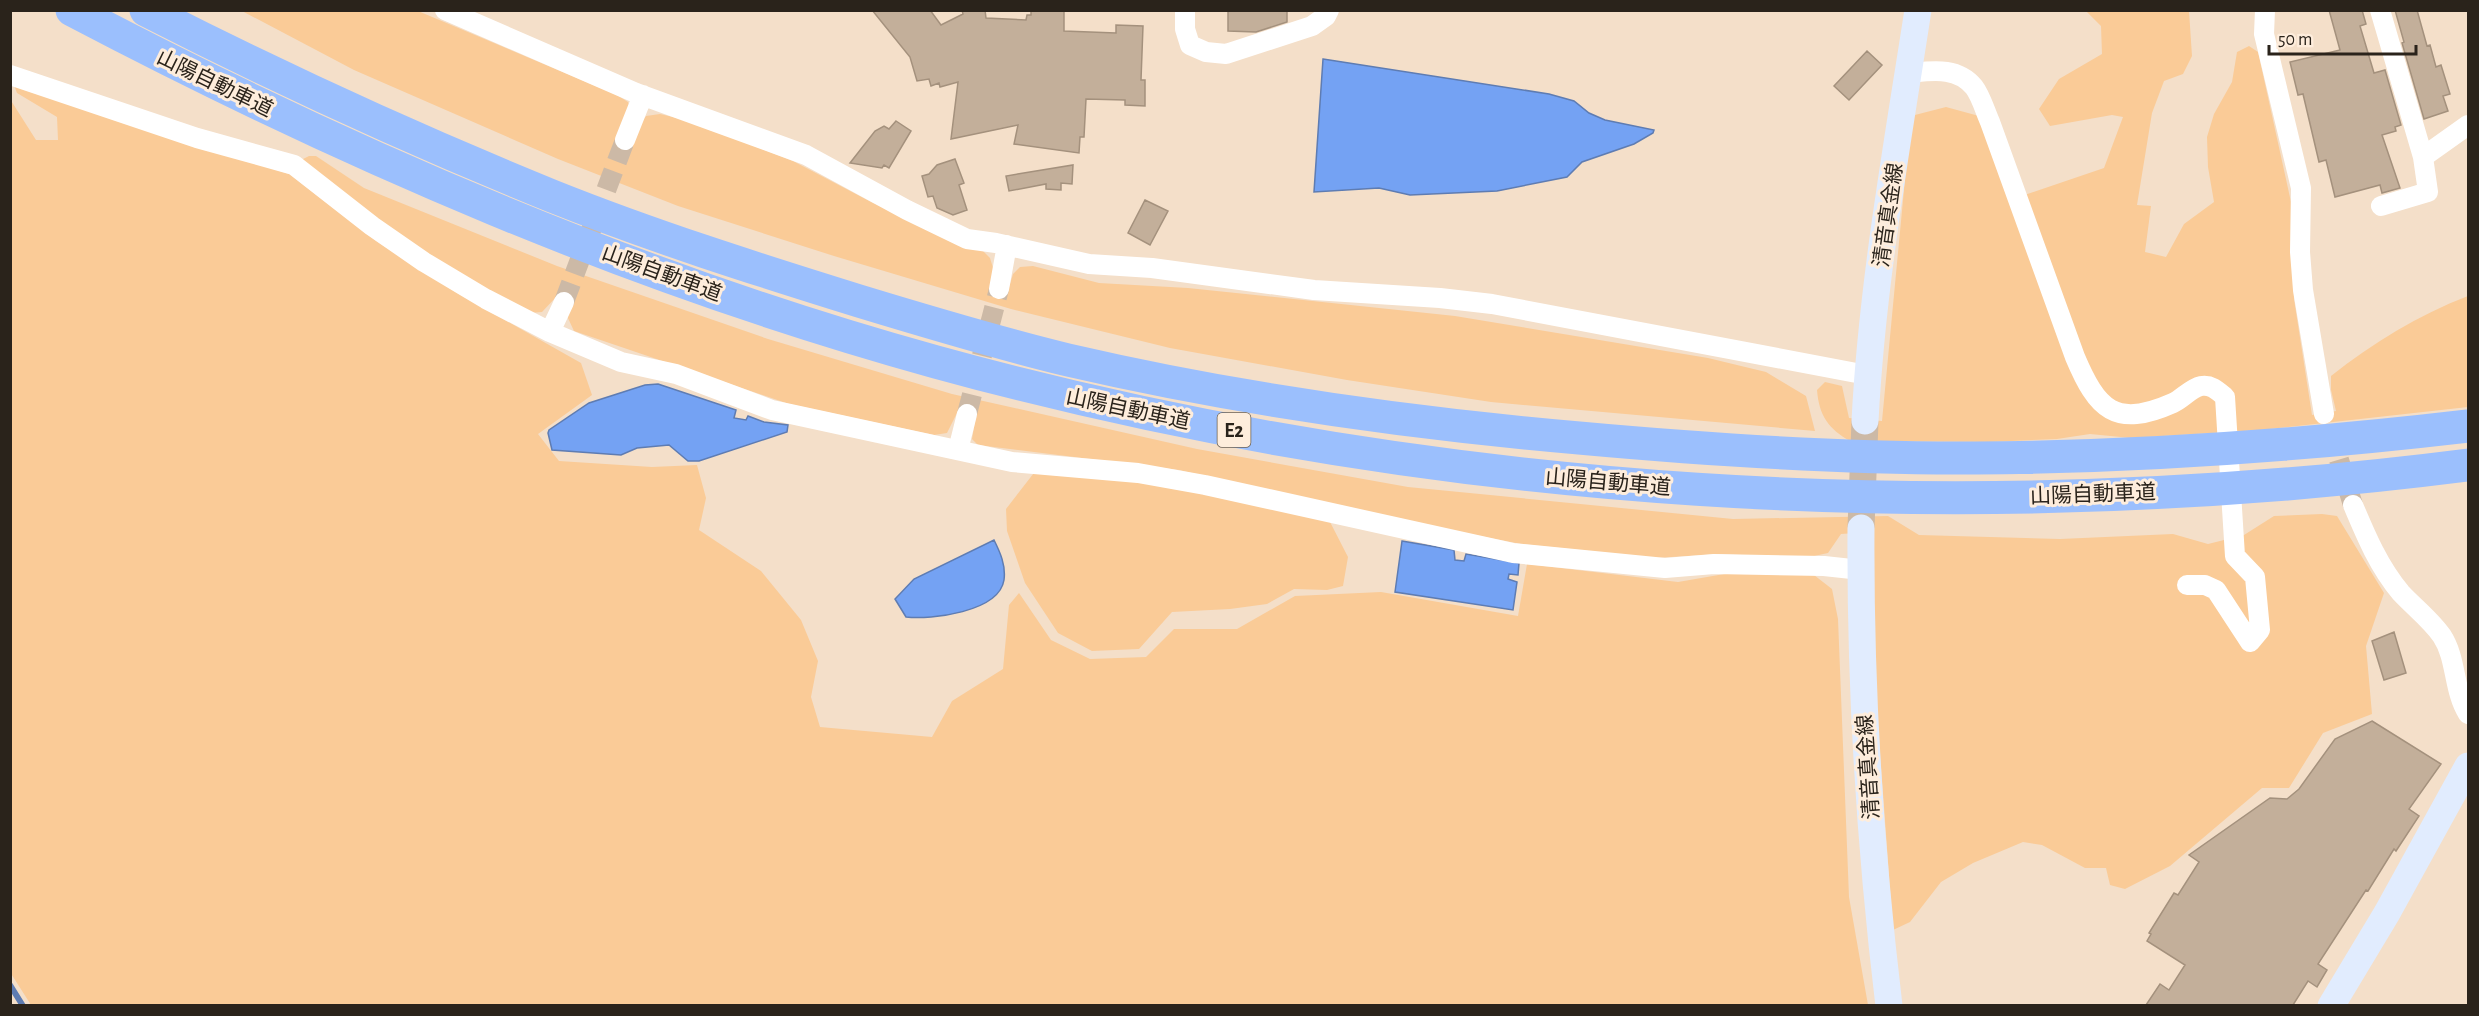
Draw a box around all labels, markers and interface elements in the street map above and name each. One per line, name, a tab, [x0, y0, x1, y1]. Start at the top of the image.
scale bar	[2269, 18, 2416, 56]
text: 50 m	[2278, 31, 2312, 49]
street label: 山陽自動車道	[154, 45, 276, 121]
street label: 清音真金線	[1870, 161, 1906, 269]
street label: 山陽自動車道	[599, 241, 725, 305]
street label: 山陽自動車道	[1064, 385, 1192, 433]
road number: E2	[1218, 413, 1250, 447]
street label: 山陽自動車道	[1544, 466, 1672, 498]
street label: 山陽自動車道	[2030, 481, 2156, 507]
street label: 清音真金線	[1853, 714, 1883, 820]

